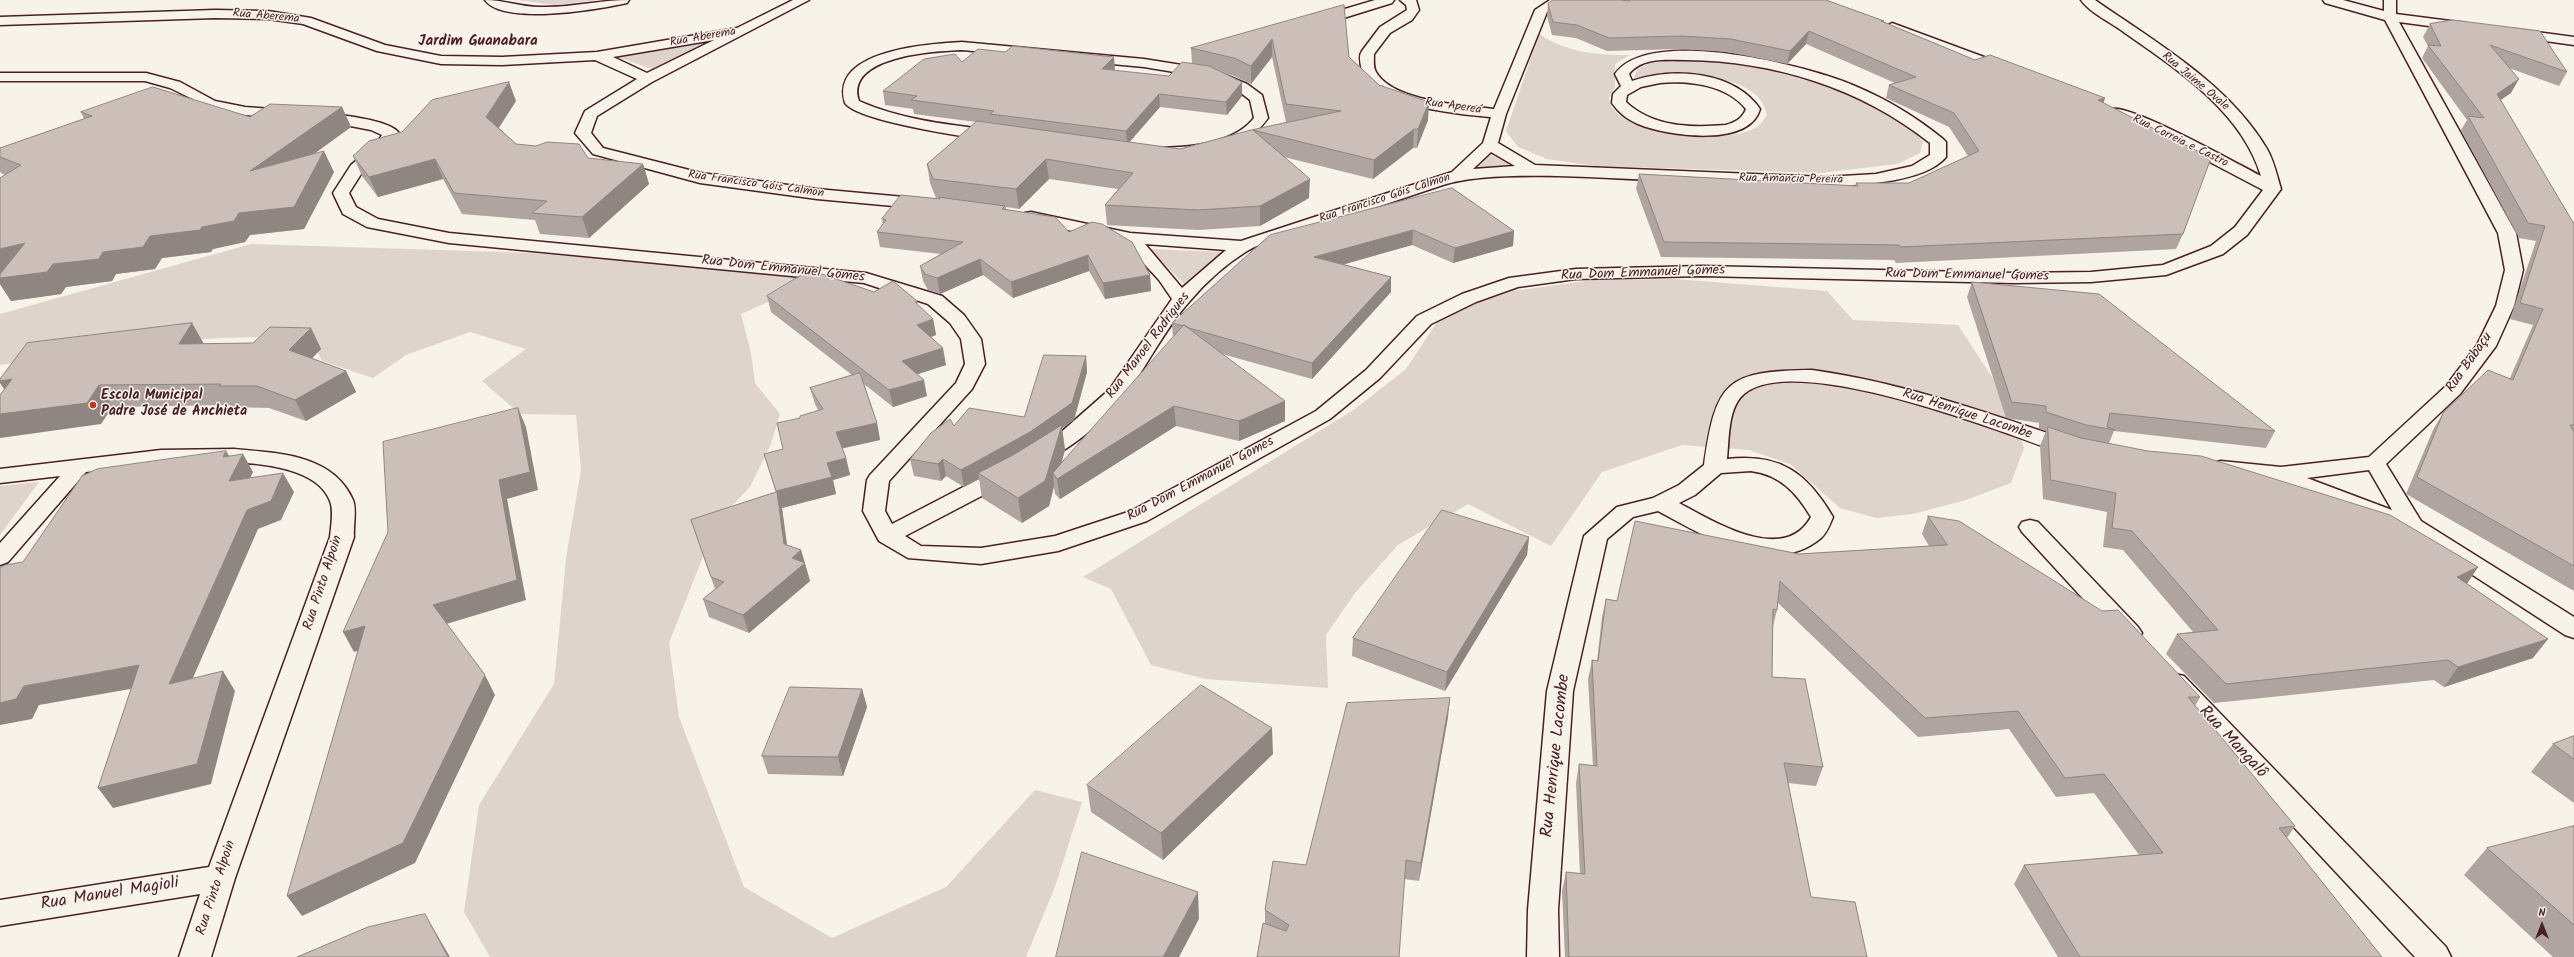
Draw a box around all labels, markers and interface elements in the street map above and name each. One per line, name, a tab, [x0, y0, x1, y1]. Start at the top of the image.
street label: Rua Aberema	[232, 7, 300, 27]
street label: Rua Aberema	[669, 25, 737, 51]
district label: Jardim Guanabara	[418, 33, 538, 51]
street label: Rua Jaime Ovale	[2158, 50, 2232, 114]
street label: Rua Apereá	[1424, 96, 1482, 118]
street label: Rua Correia e Castro	[2130, 113, 2230, 171]
street label: Rua Francisco Góis Calmon	[687, 168, 825, 202]
street label: Rua Francisco Góis Calmon	[1318, 171, 1452, 227]
street label: Rua Amancio Pereira	[1739, 172, 1843, 188]
street label: Rua Dom Emmanuel Gomes	[701, 253, 865, 287]
street label: Rua Dom Emmanuel Gomes	[1561, 263, 1725, 285]
street label: Rua Dom Emmanuel Gomes	[1885, 266, 2049, 286]
street label: Rua Manoel Rodrigues	[1103, 289, 1195, 403]
street label: Rua Babaçu	[2443, 330, 2497, 396]
street label: Rua Henrique Lacombe	[1900, 386, 2034, 444]
place label: Escola Municipal Padre José de Anchieta	[101, 389, 247, 422]
marker: Escola Municipal Padre José de Anchieta	[88, 400, 98, 410]
street label: Rua Dom Emmanuel Gomes	[1125, 434, 1277, 526]
street label: Rua Pinto Alpoin	[301, 534, 347, 632]
street label: Rua Henrique Lacombe	[1538, 673, 1576, 839]
street label: Rua Mangalô	[2193, 703, 2271, 783]
street label: Rua Pinto Alpoin	[194, 839, 240, 937]
street label: Rua Manuel Magioli	[39, 874, 181, 916]
text: N	[2539, 904, 2545, 922]
north arrow	[2522, 905, 2562, 945]

